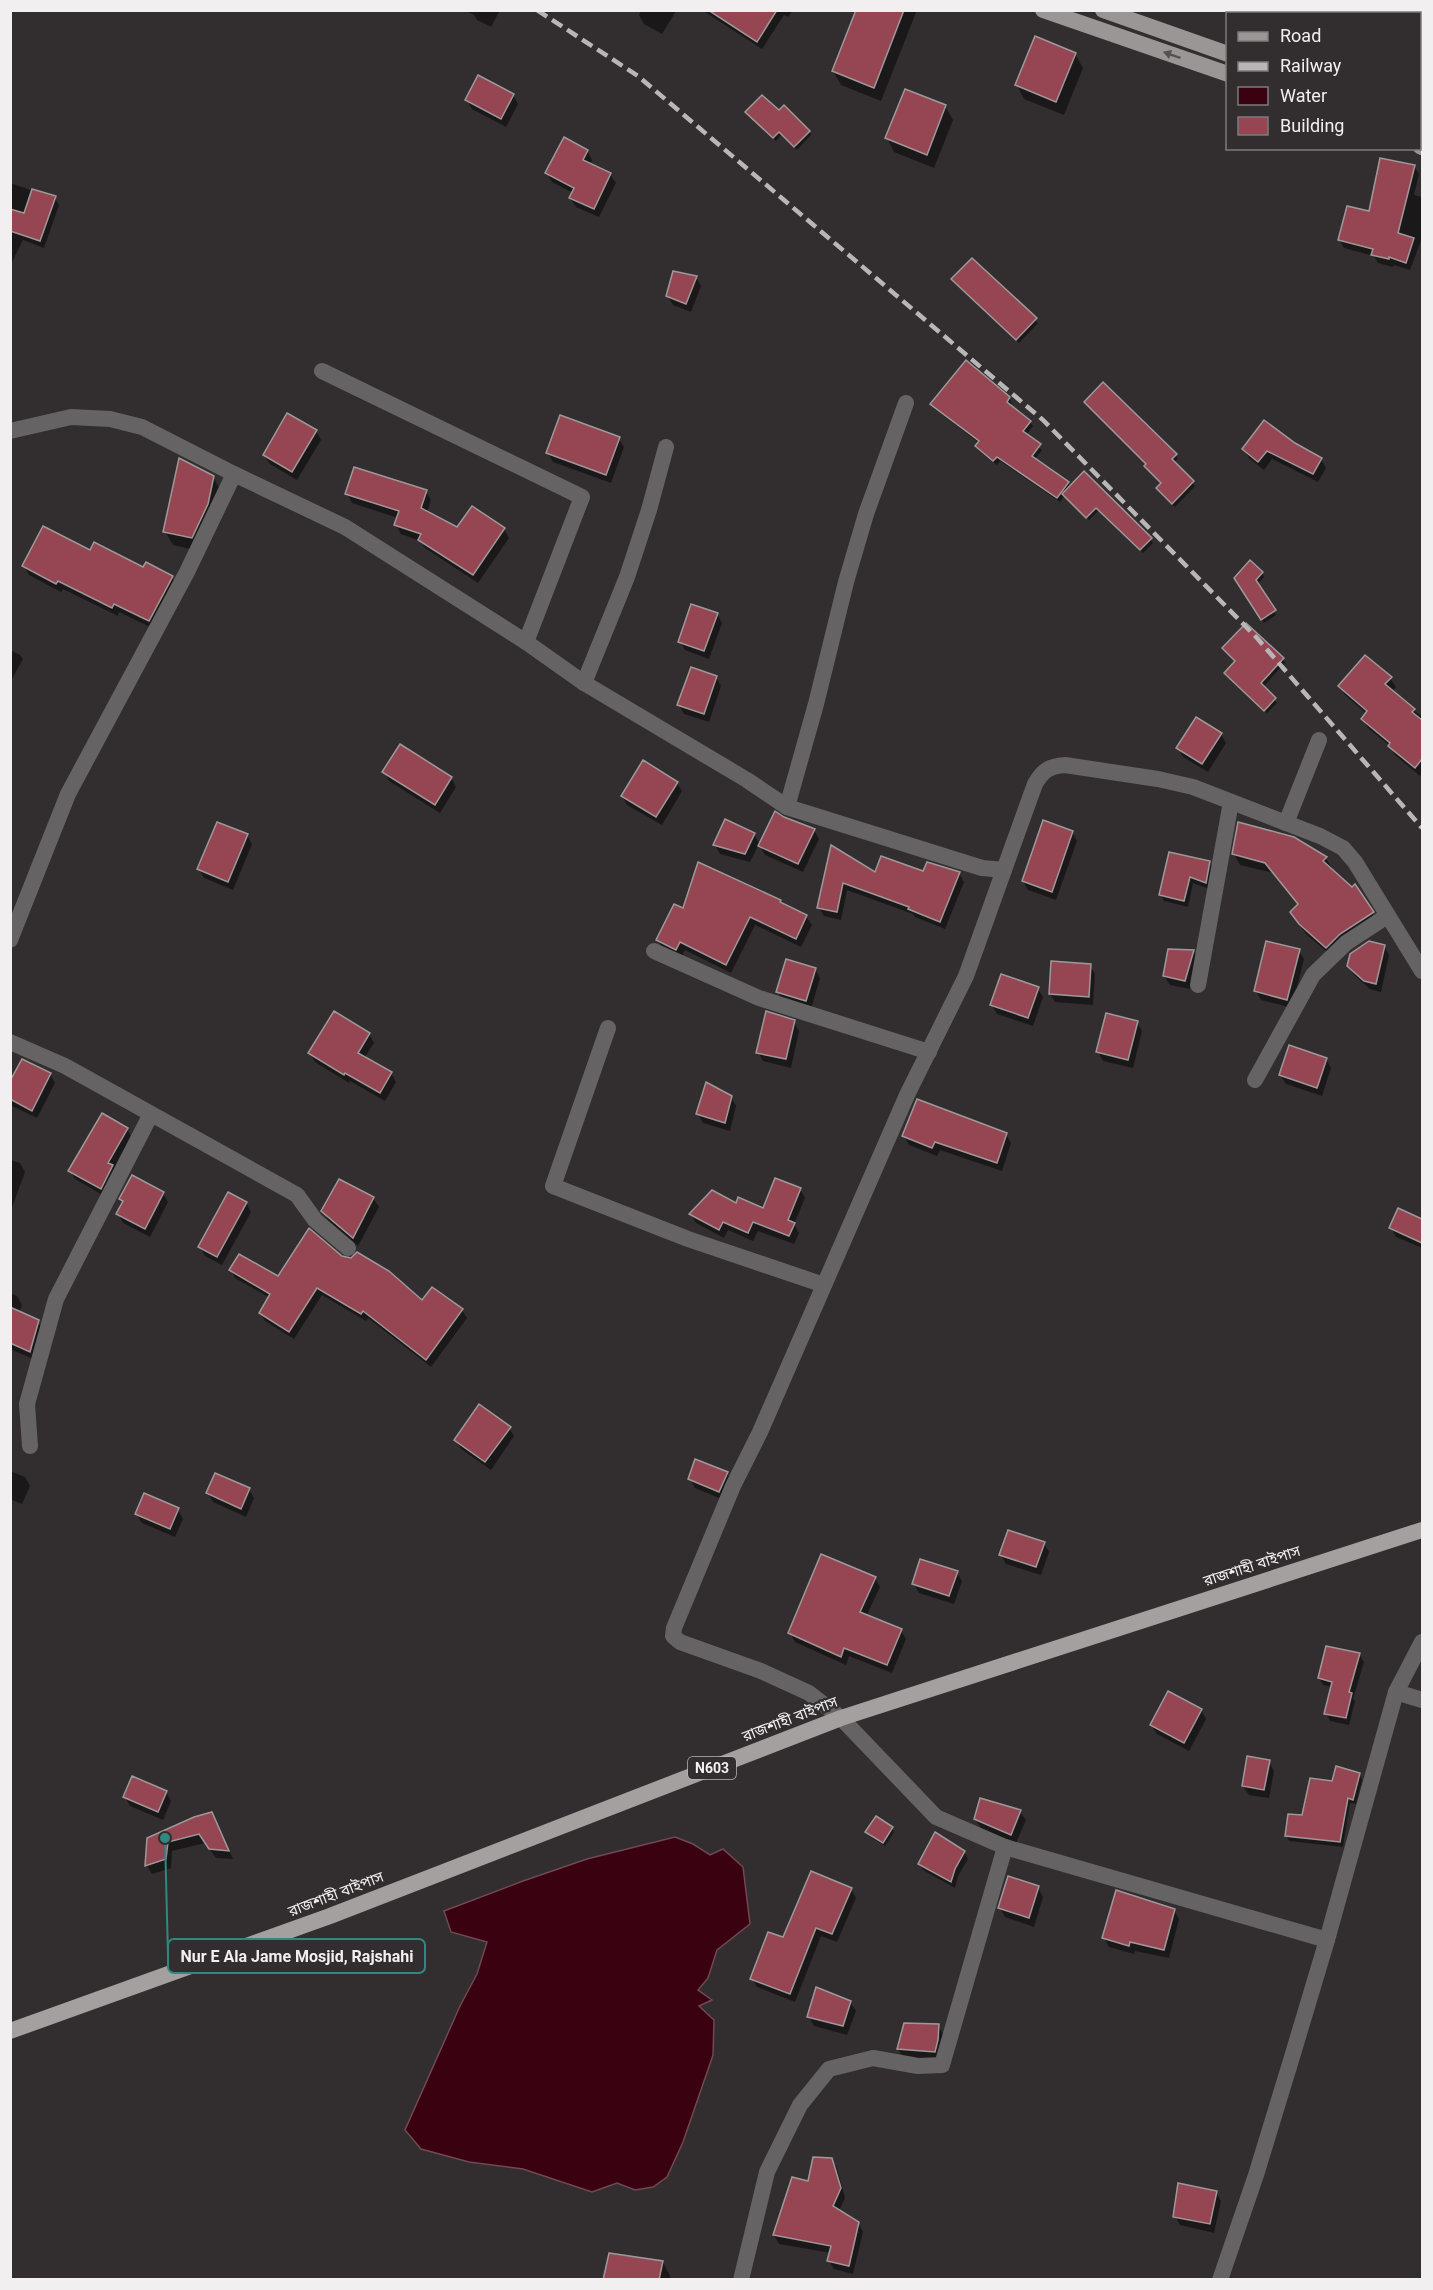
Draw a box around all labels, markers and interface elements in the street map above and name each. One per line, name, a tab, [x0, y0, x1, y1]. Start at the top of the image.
legend	[1226, 12, 1421, 150]
text: Road	[1280, 25, 1321, 46]
one-way arrow	[1163, 50, 1181, 60]
text: Railway	[1280, 55, 1342, 76]
text: Water	[1280, 85, 1327, 106]
text: Building	[1280, 115, 1344, 136]
street label: রাজশাহী বাইপাস	[1200, 1542, 1303, 1590]
street label: রাজশাহী বাইপাস	[739, 1692, 841, 1746]
road number: N603	[688, 1757, 736, 1779]
street label: রাজশাহী বাইপাস	[285, 1867, 387, 1921]
callout: Nur E Ala Jame Mosjid, Rajshahi	[168, 1939, 425, 1973]
text: Nur E Ala Jame Mosjid, Rajshahi	[180, 1947, 414, 1966]

